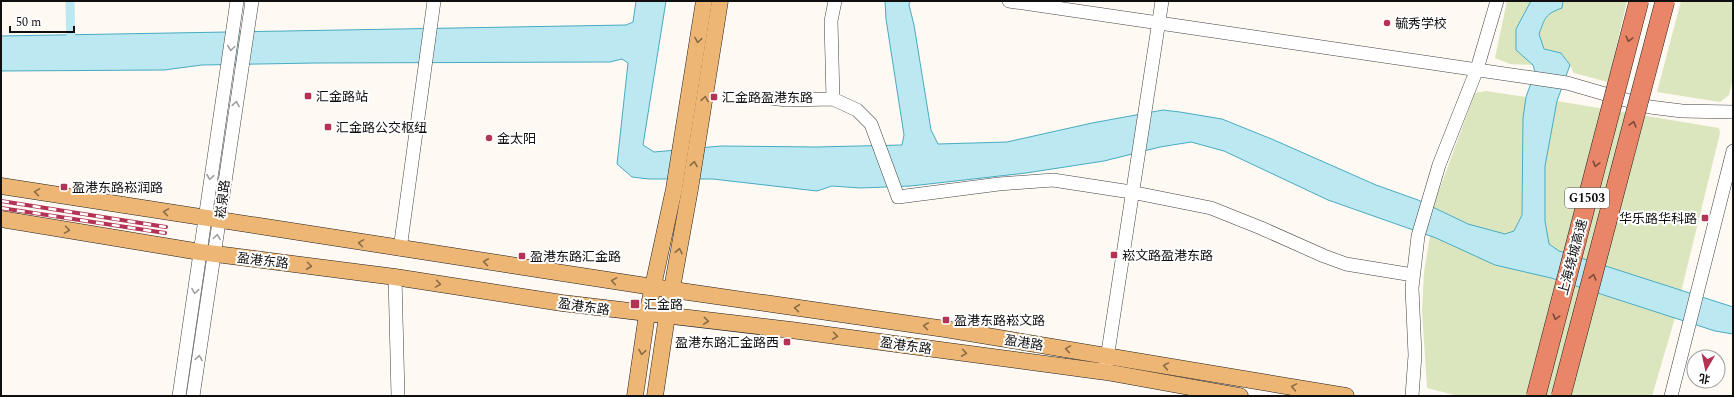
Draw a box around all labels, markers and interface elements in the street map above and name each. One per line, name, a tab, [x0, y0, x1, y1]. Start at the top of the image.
scale bar	[10, 8, 74, 34]
text: 50 m	[16, 13, 41, 32]
place label: 毓秀学校	[1395, 14, 1447, 34]
marker: 毓秀学校	[1382, 18, 1392, 28]
one-way arrow	[1625, 35, 1634, 42]
one-way arrow	[694, 36, 702, 43]
one-way arrow	[227, 45, 236, 52]
place label: 汇金路站	[316, 87, 368, 107]
place label: 汇金路盈港东路	[722, 88, 813, 108]
marker: 汇金路站	[303, 91, 313, 101]
marker: 汇金路盈港东路	[709, 92, 719, 102]
one-way arrow	[700, 96, 708, 102]
one-way arrow	[231, 101, 240, 108]
place label: 汇金路公交枢纽	[336, 118, 427, 138]
one-way arrow	[1628, 121, 1636, 127]
marker: 汇金路公交枢纽	[323, 122, 333, 132]
place label: 金太阳	[497, 129, 536, 149]
marker: 金太阳	[484, 133, 494, 143]
one-way arrow	[690, 160, 698, 167]
one-way arrow	[1592, 161, 1601, 168]
one-way arrow	[207, 173, 215, 180]
place label: 盈港东路崧润路	[72, 178, 163, 198]
street label: 崧泉路	[211, 179, 235, 220]
marker: 盈港东路崧润路	[59, 182, 69, 192]
one-way arrow	[34, 188, 40, 197]
road number: G1503	[1565, 188, 1609, 208]
one-way arrow	[163, 208, 169, 217]
place label: 华乐路华科路	[1619, 209, 1697, 229]
marker: 华乐路华科路	[1700, 213, 1710, 223]
street label: 上海绕城高速	[1553, 217, 1593, 298]
one-way arrow	[64, 225, 70, 234]
one-way arrow	[212, 234, 221, 240]
one-way arrow	[358, 239, 364, 248]
place label: 崧文路盈港东路	[1122, 246, 1213, 266]
place label: 盈港东路汇金路	[530, 247, 621, 267]
street label: 盈港东路	[236, 248, 290, 274]
one-way arrow	[674, 248, 682, 254]
marker: 崧文路盈港东路	[1109, 250, 1119, 260]
marker: 盈港东路汇金路	[517, 251, 527, 261]
one-way arrow	[483, 258, 489, 267]
one-way arrow	[306, 261, 312, 270]
one-way arrow	[1588, 274, 1596, 280]
one-way arrow	[611, 277, 617, 286]
one-way arrow	[435, 279, 441, 288]
one-way arrow	[191, 287, 200, 294]
street label: 盈港东路	[557, 293, 611, 321]
place label: 汇金路	[644, 295, 683, 315]
marker: 汇金路	[629, 298, 641, 310]
one-way arrow	[794, 304, 800, 313]
place label: 盈港东路崧文路	[954, 311, 1045, 331]
one-way arrow	[1552, 314, 1561, 321]
marker: 盈港东路崧文路	[941, 315, 951, 325]
one-way arrow	[703, 316, 709, 325]
one-way arrow	[923, 322, 929, 331]
street label: 盈港路	[1003, 330, 1045, 356]
one-way arrow	[832, 331, 838, 340]
street label: 盈港东路	[879, 332, 933, 360]
place label: 盈港东路汇金路西	[675, 333, 779, 353]
marker: 盈港东路汇金路西	[782, 337, 792, 347]
one-way arrow	[1065, 346, 1071, 354]
one-way arrow	[961, 348, 967, 357]
one-way arrow	[638, 349, 647, 355]
north arrow	[1686, 349, 1726, 389]
one-way arrow	[194, 354, 203, 361]
one-way arrow	[1163, 362, 1169, 371]
text: 北	[1698, 369, 1711, 388]
one-way arrow	[1291, 383, 1297, 392]

